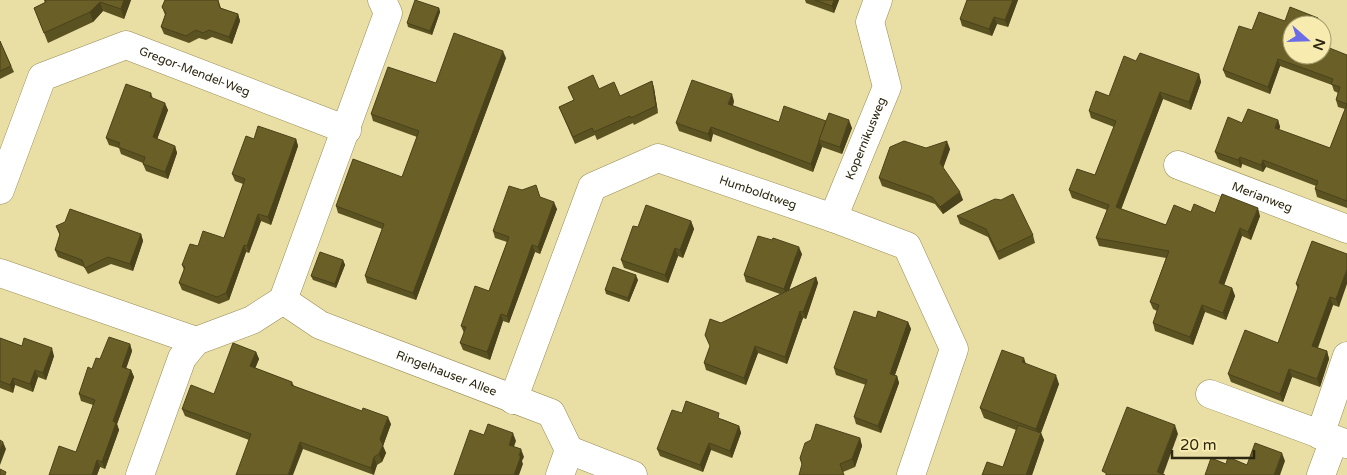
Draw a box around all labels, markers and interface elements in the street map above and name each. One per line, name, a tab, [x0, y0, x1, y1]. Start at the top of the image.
north arrow	[1282, 15, 1332, 65]
text: N	[1309, 36, 1329, 52]
street label: Gregor-Mendel-Weg	[137, 44, 252, 99]
street label: Kopernikusweg	[843, 95, 889, 182]
street label: Humboldtweg	[717, 173, 799, 212]
street label: Merianweg	[1230, 179, 1294, 215]
street label: Ringelhauser Allee	[394, 348, 499, 399]
scale bar	[1172, 428, 1254, 460]
text: 20 m	[1180, 436, 1217, 454]

